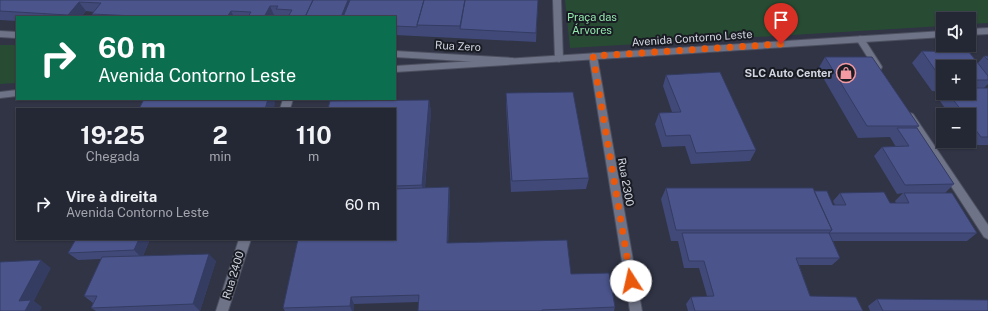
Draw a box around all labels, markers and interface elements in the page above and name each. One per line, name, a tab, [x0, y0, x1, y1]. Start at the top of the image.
pin	[764, 3, 798, 44]
icon: arrive	[770, 9, 792, 31]
park label: Praça das Árvores	[567, 11, 617, 36]
map controls	[936, 12, 976, 148]
button: sound	[936, 12, 976, 52]
street label: Avenida Contorno Leste	[631, 28, 753, 48]
text: 60 m	[98, 31, 166, 64]
icon: right	[32, 32, 84, 84]
street label: Rua Zero	[435, 39, 481, 53]
button: +	[936, 60, 976, 100]
shop icon: SLC Auto Center	[835, 62, 857, 84]
text: Avenida Contorno Leste	[98, 65, 296, 86]
place label: SLC Auto Center	[744, 67, 832, 79]
button: −	[936, 108, 976, 148]
text: 19:25	[80, 121, 145, 149]
text: 2	[213, 121, 228, 149]
text: 110	[296, 121, 332, 149]
text: Chegada	[86, 149, 140, 164]
text: min	[209, 149, 231, 164]
text: m	[308, 149, 319, 164]
street label: Rua 2300	[616, 157, 636, 208]
text: Vire à direita	[66, 188, 157, 205]
icon: right	[32, 193, 54, 215]
text: 60 m	[345, 196, 380, 213]
text: Avenida Contorno Leste	[66, 205, 209, 220]
street label: Rua 2400	[220, 249, 246, 300]
position arrow	[610, 260, 652, 302]

